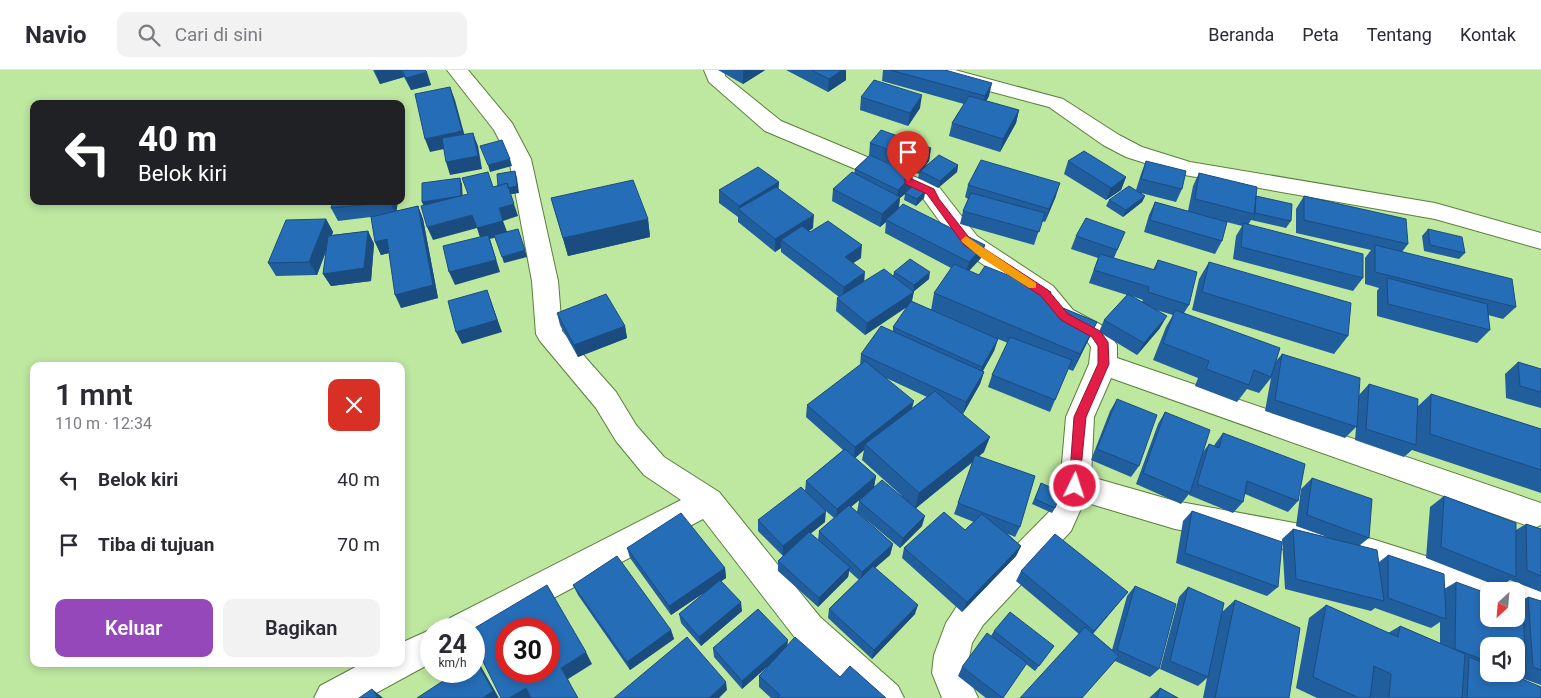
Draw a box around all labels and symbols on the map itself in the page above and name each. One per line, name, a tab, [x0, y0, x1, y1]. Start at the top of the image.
pin	[887, 131, 929, 182]
position arrow	[1048, 459, 1100, 511]
north arrow	[1480, 582, 1525, 628]
speed limit sign: 30	[495, 618, 560, 683]

